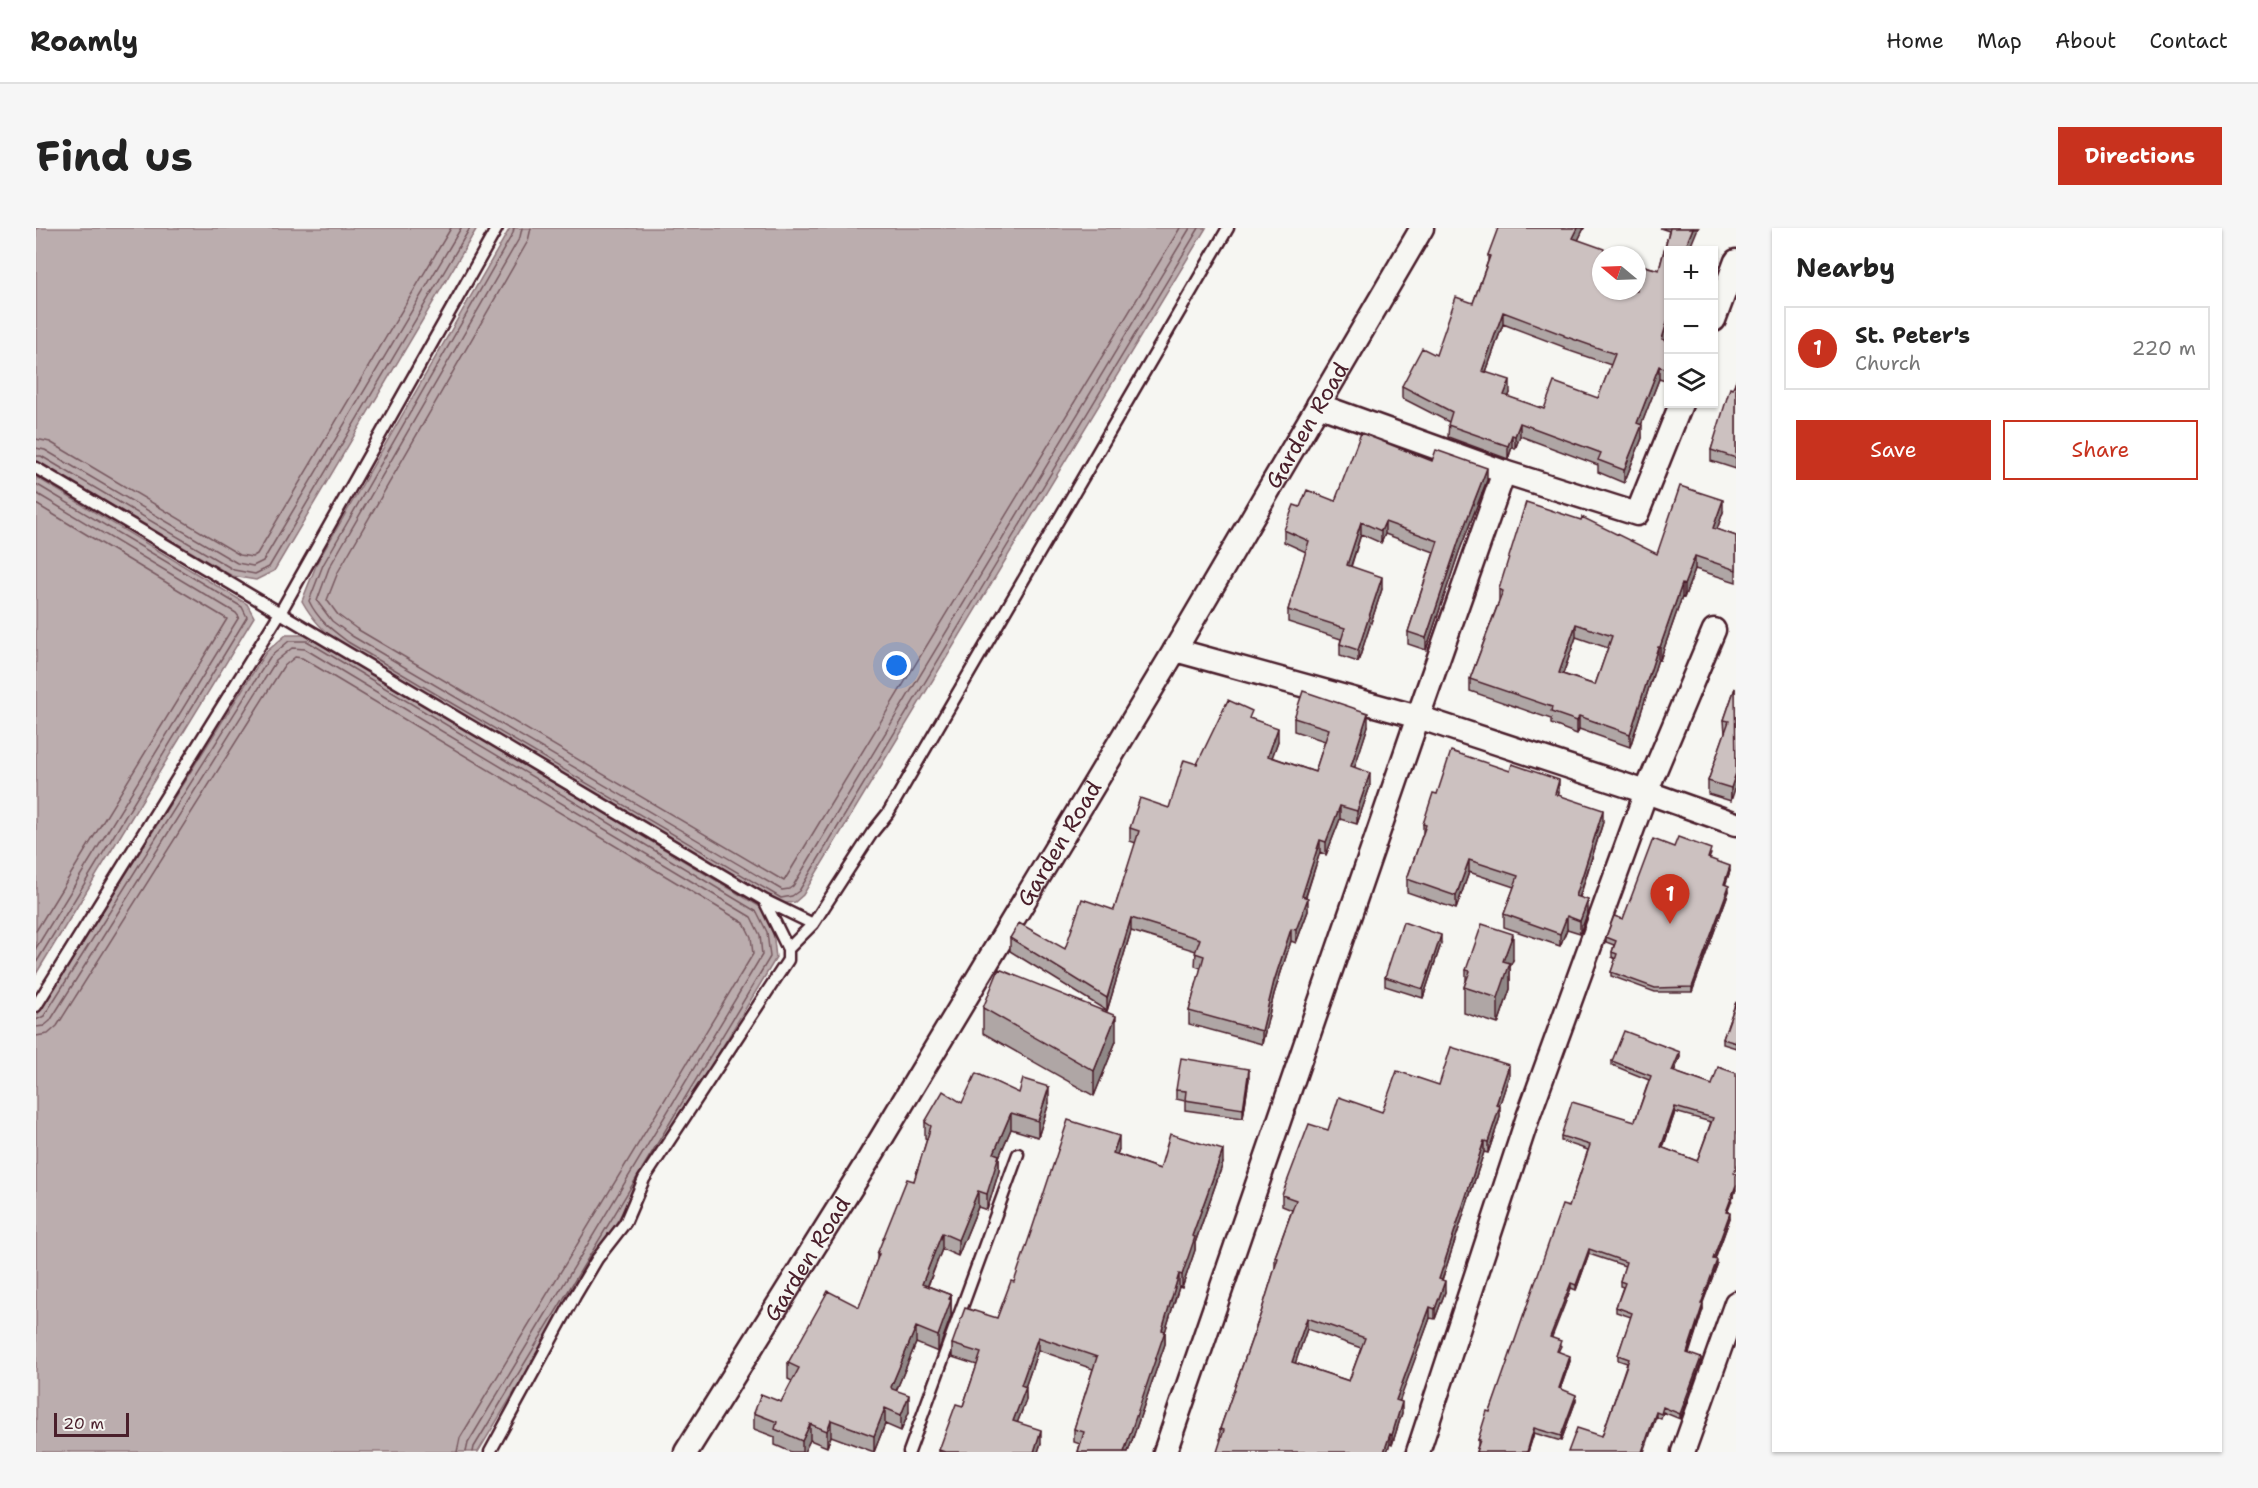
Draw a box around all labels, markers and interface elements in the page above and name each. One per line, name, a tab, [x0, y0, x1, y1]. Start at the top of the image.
text: Roamly	[30, 22, 138, 60]
text: Home	[1886, 27, 1944, 55]
text: Map	[1977, 27, 2022, 55]
text: About	[2055, 27, 2116, 55]
text: Contact	[2149, 27, 2228, 55]
button: Directions	[2058, 127, 2222, 185]
text: Find us	[36, 128, 193, 184]
north arrow	[1592, 246, 1646, 300]
map controls	[1664, 246, 1718, 408]
button: +	[1664, 246, 1718, 300]
text: Nearby	[1796, 250, 1895, 285]
button: −	[1664, 300, 1718, 354]
text: St. Peter's	[1855, 321, 1970, 350]
text: 1	[1813, 335, 1822, 361]
text: 220 m	[2132, 335, 2196, 361]
text: Church	[1855, 350, 1921, 376]
button: layers	[1664, 354, 1718, 408]
street label: Garden Road	[1259, 357, 1355, 494]
button: Save	[1796, 420, 1991, 480]
button: Share	[2003, 420, 2198, 480]
your location	[882, 651, 911, 680]
street label: Garden Road	[1010, 775, 1108, 912]
pin: 1	[1650, 874, 1690, 924]
street label: Garden Road	[757, 1191, 857, 1327]
scale bar	[54, 1410, 129, 1438]
text: 20 m	[63, 1413, 104, 1434]

